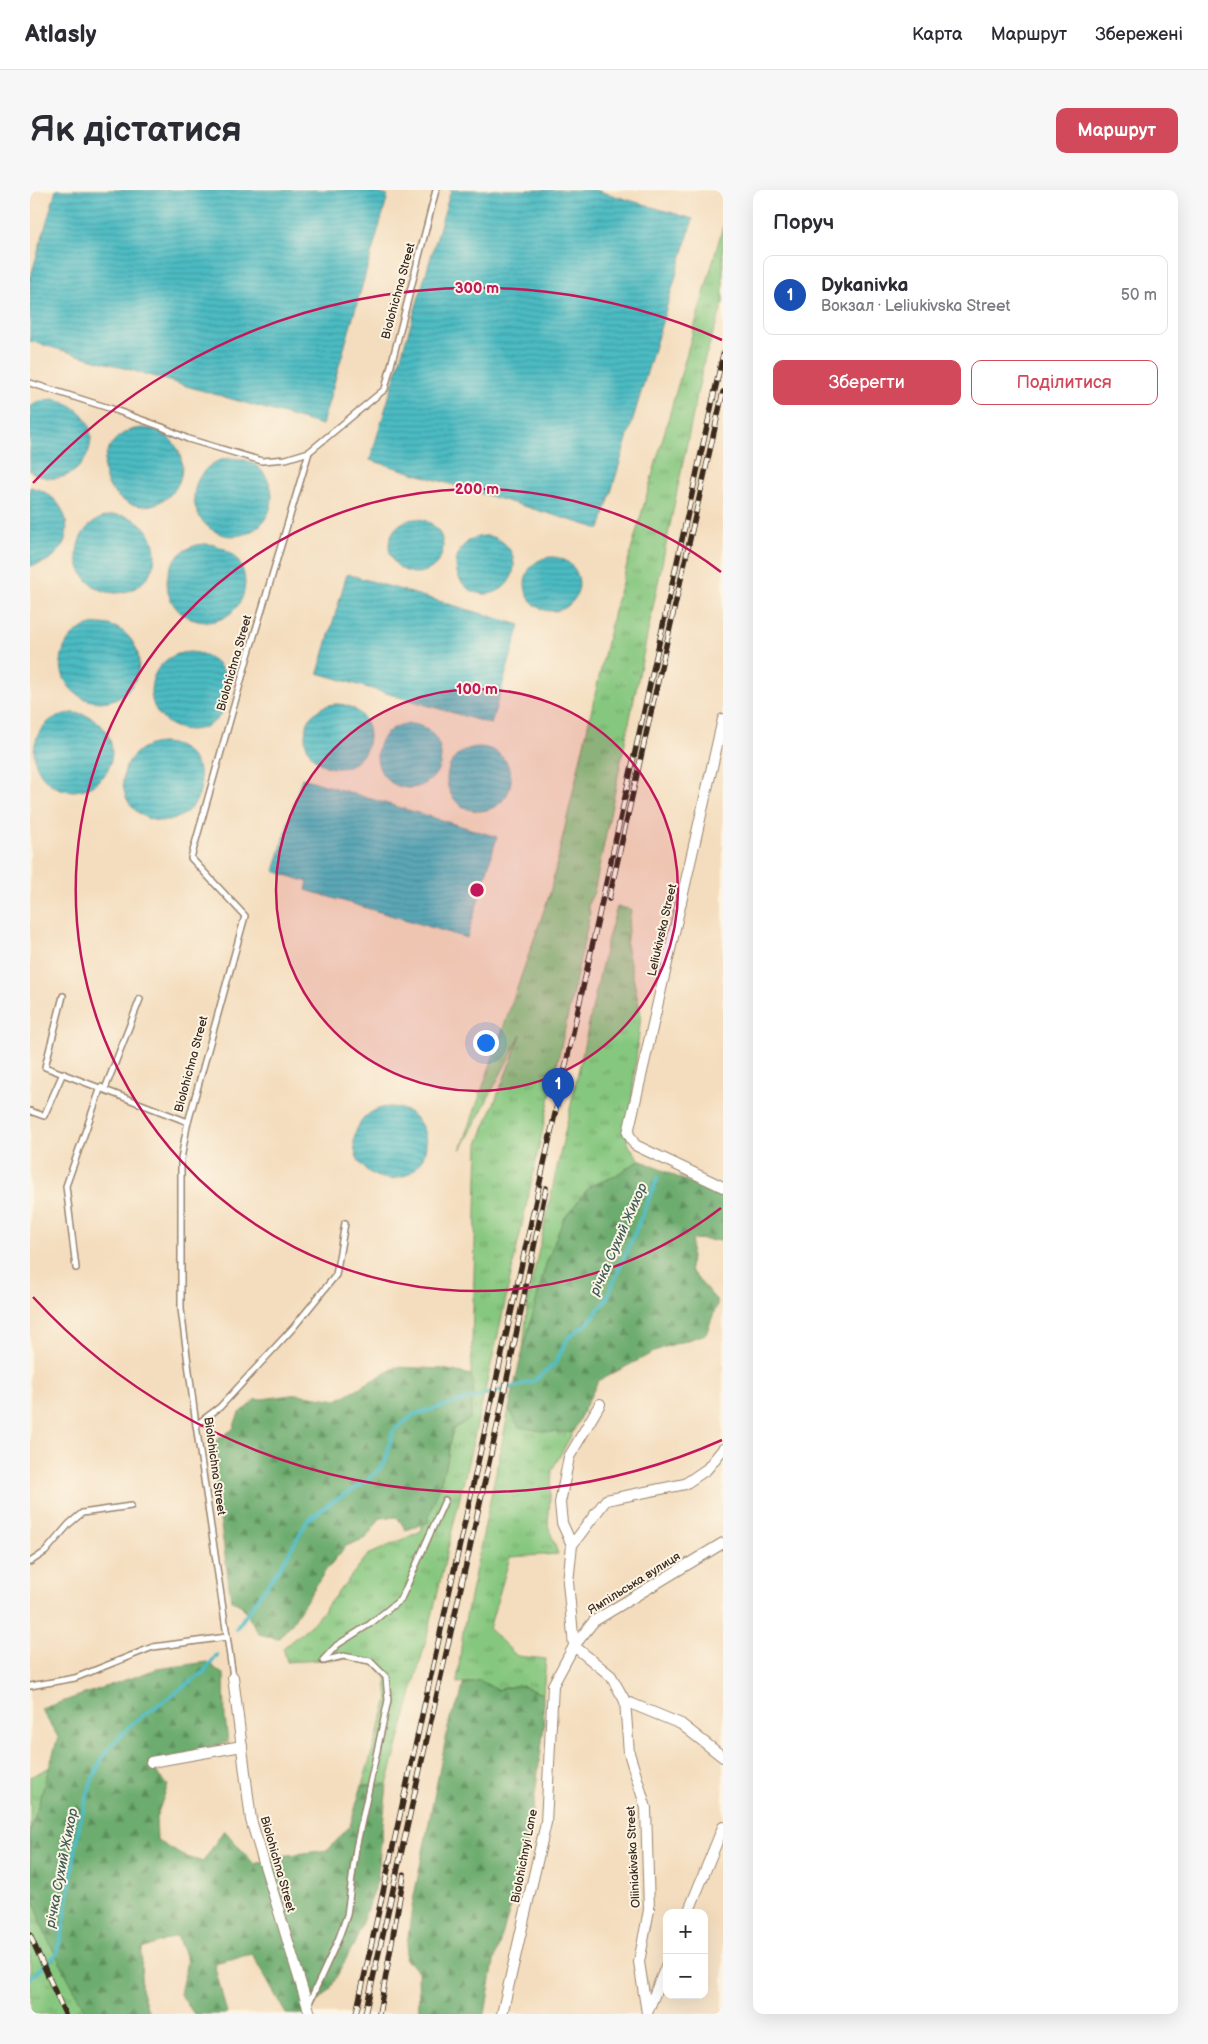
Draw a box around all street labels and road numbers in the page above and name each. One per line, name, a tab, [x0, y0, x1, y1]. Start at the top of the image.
street label: Biolohichna Street	[378, 241, 419, 341]
street label: Biolohichna Street	[214, 613, 255, 713]
street label: Leliukivska Street	[645, 882, 680, 978]
street label: Biolohichna Street	[171, 1014, 212, 1114]
street label: Biolohichna Street	[200, 1416, 229, 1517]
street label: Ямпільська вулиця	[585, 1549, 684, 1618]
street label: Oliiniakivska Street	[623, 1805, 644, 1908]
street label: Biolohichnyi Lane	[508, 1808, 541, 1904]
street label: Biolohichna Street	[257, 1814, 298, 1914]

